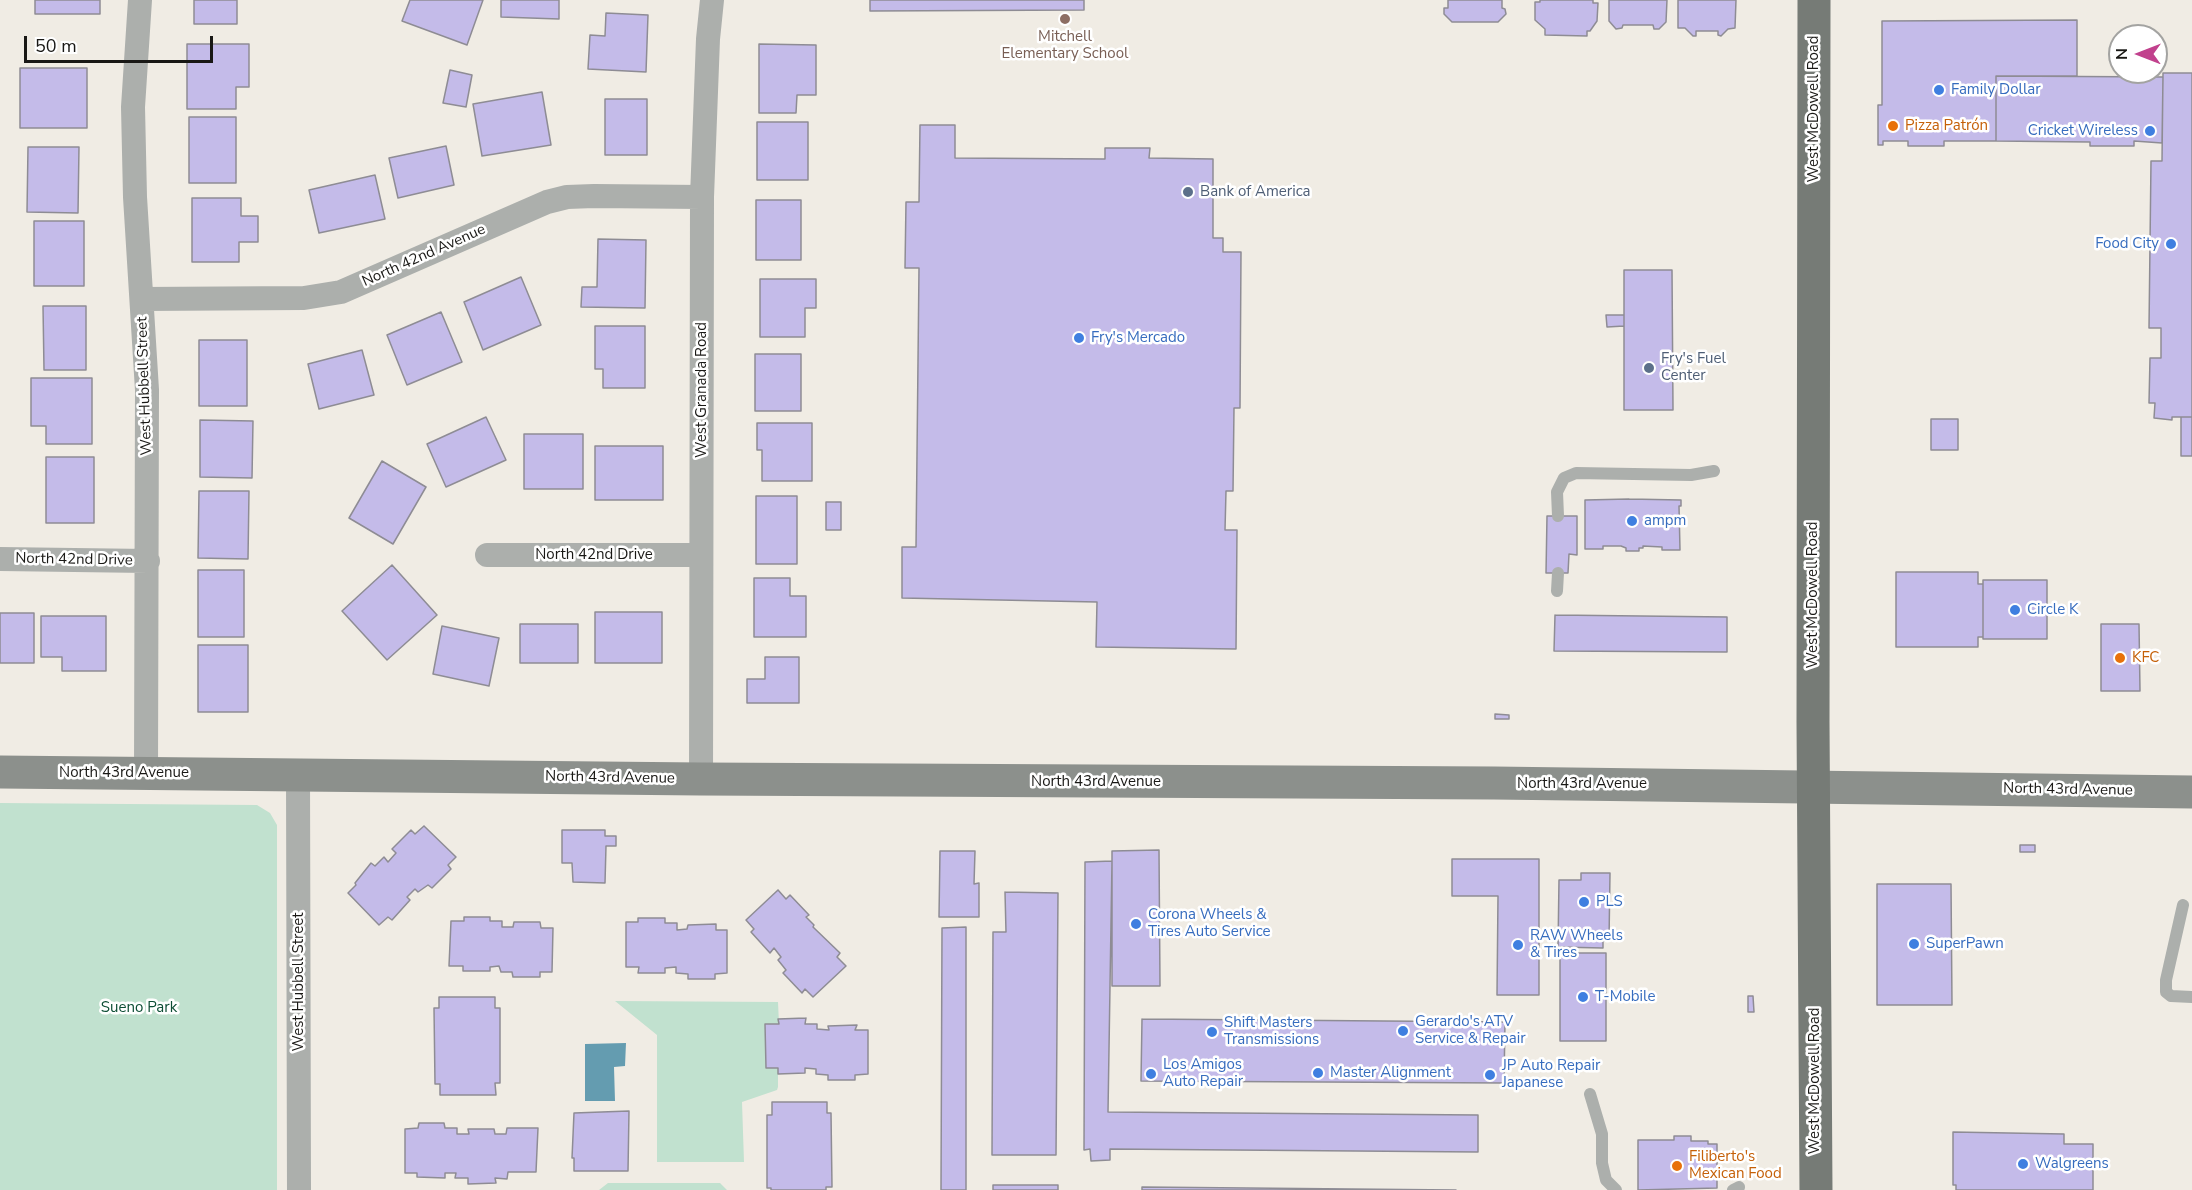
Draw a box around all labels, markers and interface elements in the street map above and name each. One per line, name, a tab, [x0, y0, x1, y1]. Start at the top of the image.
marker: Mitchell Elementary School	[1058, 12, 1072, 26]
scale bar	[27, 24, 216, 62]
north arrow	[2108, 24, 2168, 84]
place label: Mitchell Elementary School	[1002, 28, 1128, 63]
text: 50 m	[35, 34, 77, 58]
street label: West McDowell Road	[1805, 35, 1823, 183]
text: N	[2111, 48, 2133, 60]
place label: Family Dollar	[1951, 81, 2041, 99]
marker: Family Dollar	[1932, 83, 1946, 97]
place label: Pizza Patrón	[1905, 117, 1988, 135]
marker: Pizza Patrón	[1886, 119, 1900, 133]
place label: Cricket Wireless	[2028, 122, 2138, 140]
marker: Cricket Wireless	[2143, 124, 2157, 138]
place label: Bank of America	[1200, 183, 1311, 201]
marker: Bank of America	[1181, 185, 1195, 199]
street label: North 42nd Avenue	[360, 221, 488, 291]
place label: Food City	[2095, 235, 2159, 253]
marker: Food City	[2164, 237, 2178, 251]
street label: West Hubbell Street	[134, 316, 156, 456]
street label: West Granada Road	[693, 322, 711, 458]
place label: Fry's Mercado	[1091, 329, 1185, 347]
marker: Fry's Mercado	[1072, 331, 1086, 345]
place label: Fry's Fuel Center	[1661, 350, 1726, 385]
marker: Fry's Fuel Center	[1642, 361, 1656, 375]
place label: ampm	[1644, 512, 1686, 530]
marker: ampm	[1625, 514, 1639, 528]
street label: West McDowell Road	[1804, 521, 1822, 669]
street label: North 42nd Drive	[535, 546, 653, 564]
street label: North 42nd Drive	[15, 550, 133, 570]
place label: Circle K	[2027, 601, 2078, 619]
marker: Circle K	[2008, 603, 2022, 617]
place label: KFC	[2132, 649, 2159, 667]
marker: KFC	[2113, 651, 2127, 665]
street label: North 43rd Avenue	[59, 764, 189, 782]
street label: North 43rd Avenue	[545, 768, 675, 788]
street label: North 43rd Avenue	[1031, 773, 1161, 791]
street label: North 43rd Avenue	[1517, 775, 1647, 793]
street label: North 43rd Avenue	[2003, 780, 2133, 800]
place label: PLS	[1596, 893, 1623, 911]
marker: PLS	[1577, 895, 1591, 909]
place label: Corona Wheels & Tires Auto Service	[1148, 906, 1271, 941]
street label: West Hubbell Street	[290, 913, 308, 1051]
marker: Corona Wheels & Tires Auto Service	[1129, 917, 1143, 931]
place label: RAW Wheels & Tires	[1530, 927, 1623, 962]
place label: SuperPawn	[1926, 935, 2004, 953]
marker: SuperPawn	[1907, 937, 1921, 951]
marker: RAW Wheels & Tires	[1511, 938, 1525, 952]
place label: T-Mobile	[1595, 988, 1655, 1006]
marker: T-Mobile	[1576, 990, 1590, 1004]
park label: Sueno Park	[101, 999, 177, 1017]
street label: West McDowell Road	[1806, 1007, 1824, 1155]
place label: Gerardo's ATV Service & Repair	[1415, 1013, 1525, 1048]
place label: Shift Masters Transmissions	[1224, 1014, 1319, 1049]
marker: Gerardo's ATV Service & Repair	[1396, 1024, 1410, 1038]
marker: Shift Masters Transmissions	[1205, 1025, 1219, 1039]
place label: Los Amigos Auto Repair	[1163, 1056, 1243, 1091]
place label: JP Auto Repair Japanese	[1502, 1057, 1600, 1092]
place label: Master Alignment	[1330, 1064, 1451, 1082]
marker: Master Alignment	[1311, 1066, 1325, 1080]
marker: Los Amigos Auto Repair	[1144, 1067, 1158, 1081]
marker: JP Auto Repair Japanese	[1483, 1068, 1497, 1082]
place label: Filiberto's Mexican Food	[1689, 1148, 1782, 1183]
place label: Walgreens	[2035, 1155, 2109, 1173]
marker: Walgreens	[2016, 1157, 2030, 1171]
marker: Filiberto's Mexican Food	[1670, 1159, 1684, 1173]

